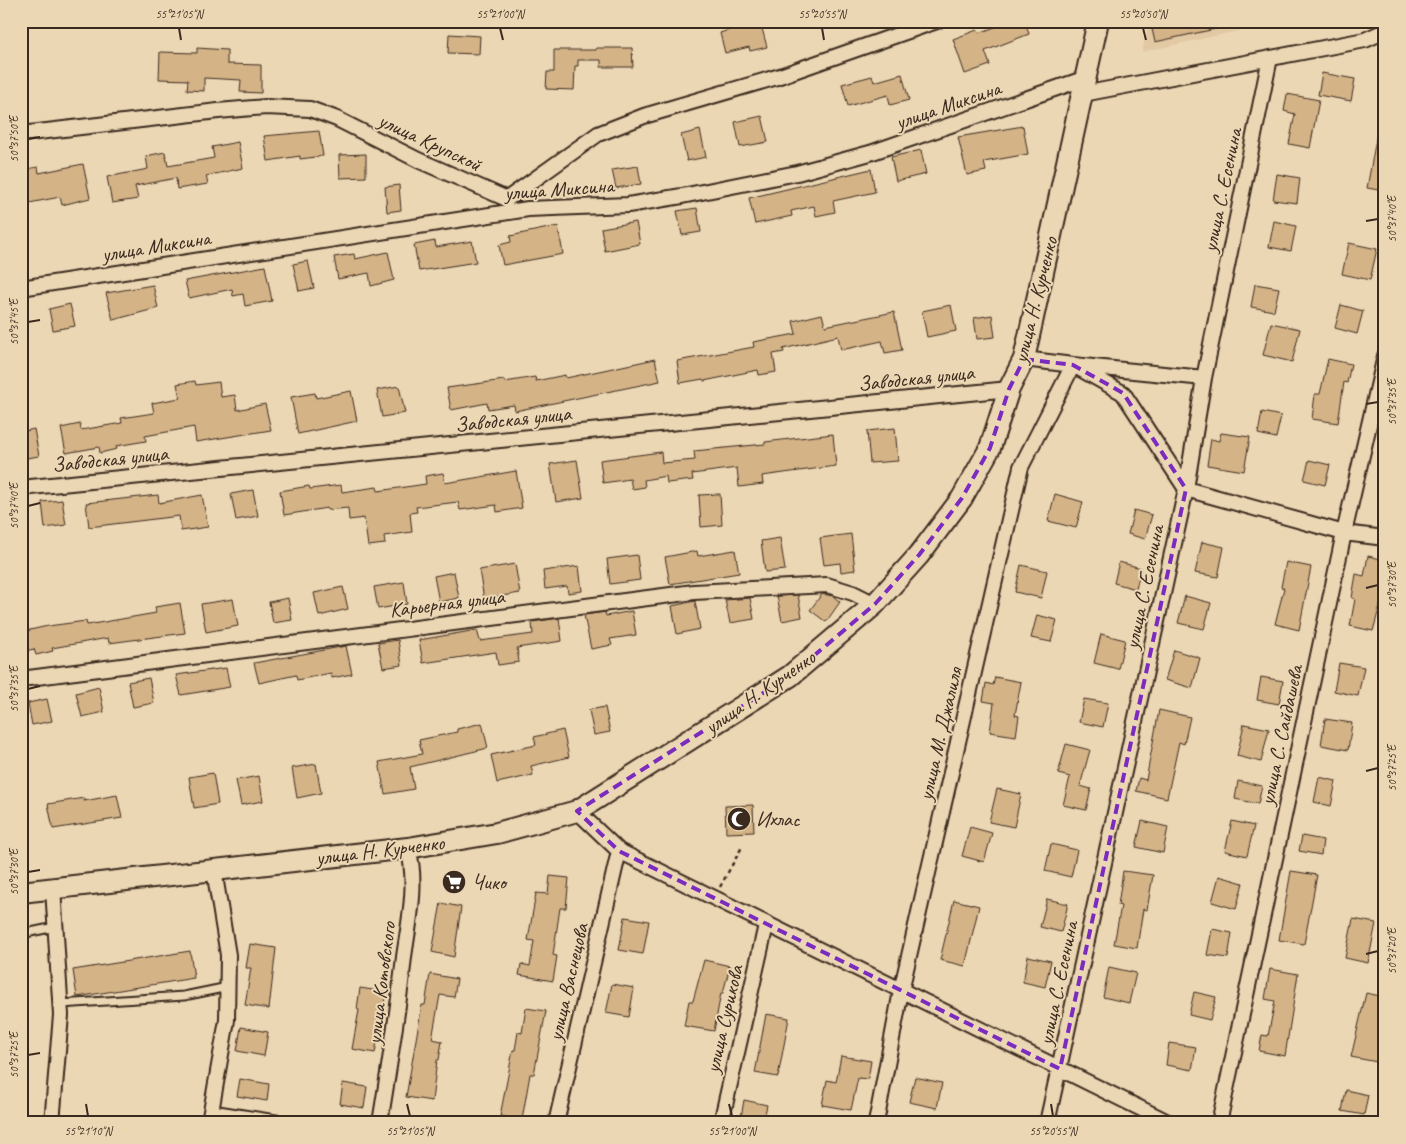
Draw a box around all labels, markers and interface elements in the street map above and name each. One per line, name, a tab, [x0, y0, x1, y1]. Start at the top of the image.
text: 55°21'05"N	[155, 6, 204, 22]
text: 55°21'00"N	[476, 6, 525, 22]
text: 55°20'55"N	[798, 6, 847, 22]
text: 55°20'50"N	[1119, 6, 1168, 22]
street label: улица Миксина	[890, 74, 1006, 136]
street label: улица Крупской	[373, 106, 487, 178]
text: 50°37'50"E	[6, 114, 22, 162]
street label: улица С. Есенина	[1196, 124, 1248, 256]
street label: улица Миксина	[502, 172, 617, 206]
text: 50°37'40"E	[1384, 194, 1400, 242]
street label: улица Миксина	[98, 224, 214, 268]
street label: улица Н. Курченко	[1006, 233, 1064, 368]
text: 50°37'45"E	[6, 297, 22, 345]
street label: Заводская улица	[857, 359, 977, 397]
text: 50°37'35"E	[1384, 377, 1400, 425]
street label: Заводская улица	[454, 400, 574, 438]
street label: Заводская улица	[51, 440, 171, 478]
text: 50°37'40"E	[6, 481, 22, 529]
street label: улица С. Есенина	[1118, 521, 1170, 653]
text: 50°37'30"E	[1384, 560, 1400, 608]
street label: Карьерная улица	[388, 583, 508, 623]
street label: улица Н. Курченко	[698, 643, 822, 741]
street label: улица С. Сайдашева	[1253, 660, 1309, 809]
street label: улица М. Джалиля	[912, 663, 968, 805]
text: 50°37'35"E	[6, 664, 22, 712]
text: 50°37'25"E	[1384, 743, 1400, 791]
mosque icon: Ихлас	[726, 806, 752, 832]
place label: Ихлас	[756, 806, 801, 832]
street label: улица Н. Курченко	[312, 829, 447, 871]
text: 50°37'30"E	[6, 847, 22, 895]
supermarket icon: Чико	[441, 869, 467, 895]
place label: Чико	[472, 869, 509, 895]
street label: улица С. Есенина	[1032, 917, 1084, 1049]
street label: улица Котовского	[360, 919, 402, 1048]
street label: улица Васнецова	[541, 919, 595, 1045]
text: 50°37'20"E	[1384, 926, 1400, 974]
street label: улица Сурикова	[699, 961, 749, 1077]
text: 50°37'25"E	[6, 1030, 22, 1078]
text: 55°21'10"N	[64, 1123, 113, 1139]
text: 55°21'05"N	[386, 1123, 435, 1139]
text: 55°21'00"N	[708, 1123, 757, 1139]
text: 55°20'55"N	[1029, 1123, 1078, 1139]

